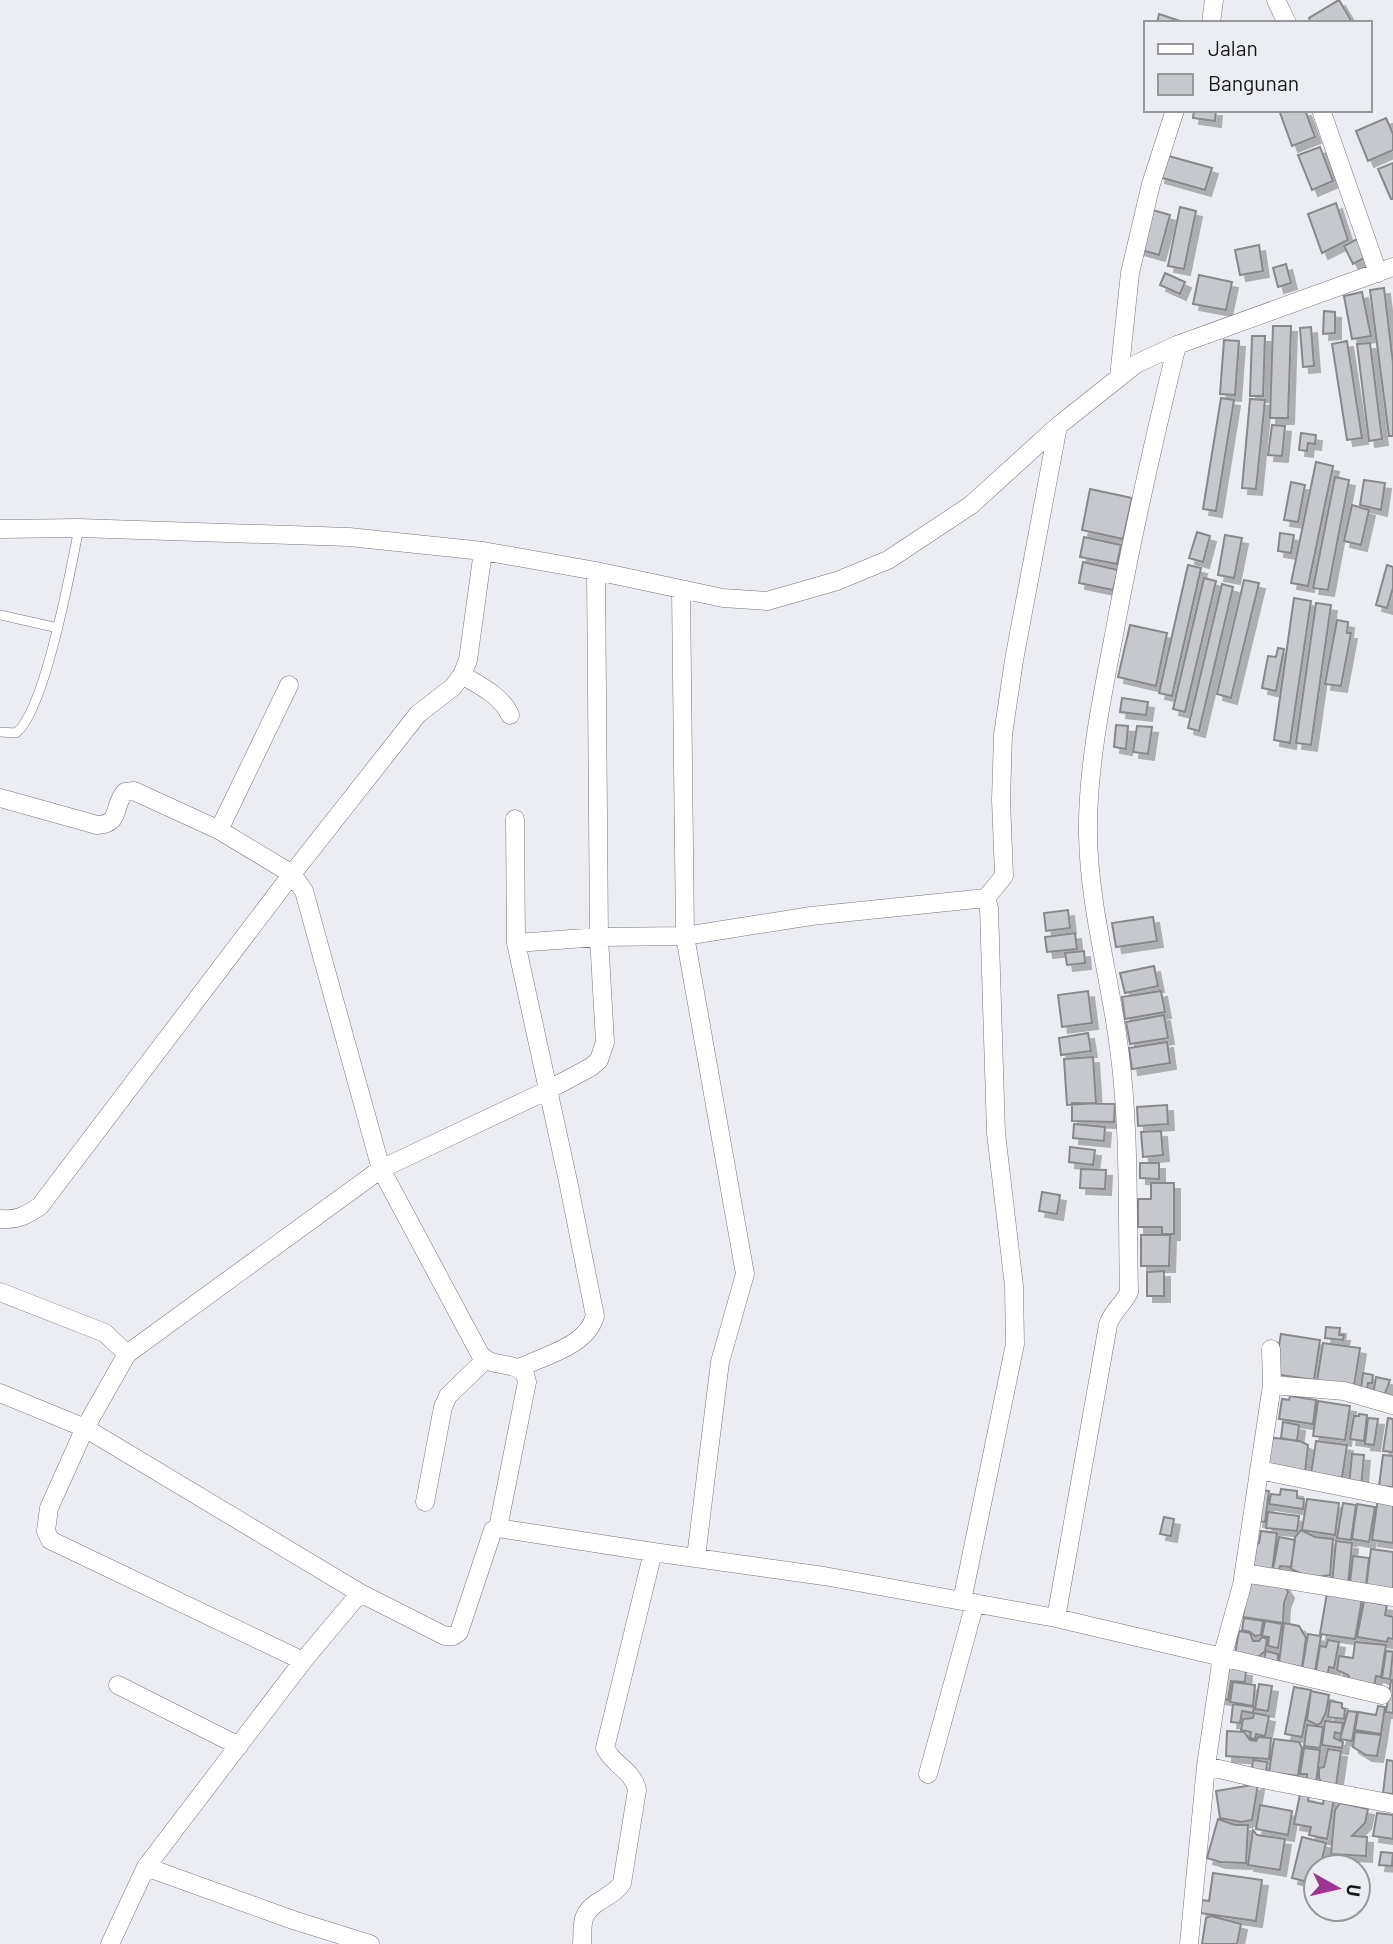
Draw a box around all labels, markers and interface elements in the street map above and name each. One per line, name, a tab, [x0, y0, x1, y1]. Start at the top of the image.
legend	[1144, 21, 1372, 112]
text: Jalan	[1208, 35, 1258, 60]
text: Bangunan	[1208, 70, 1299, 95]
north arrow	[1302, 1853, 1372, 1923]
text: U	[1342, 1883, 1367, 1898]

